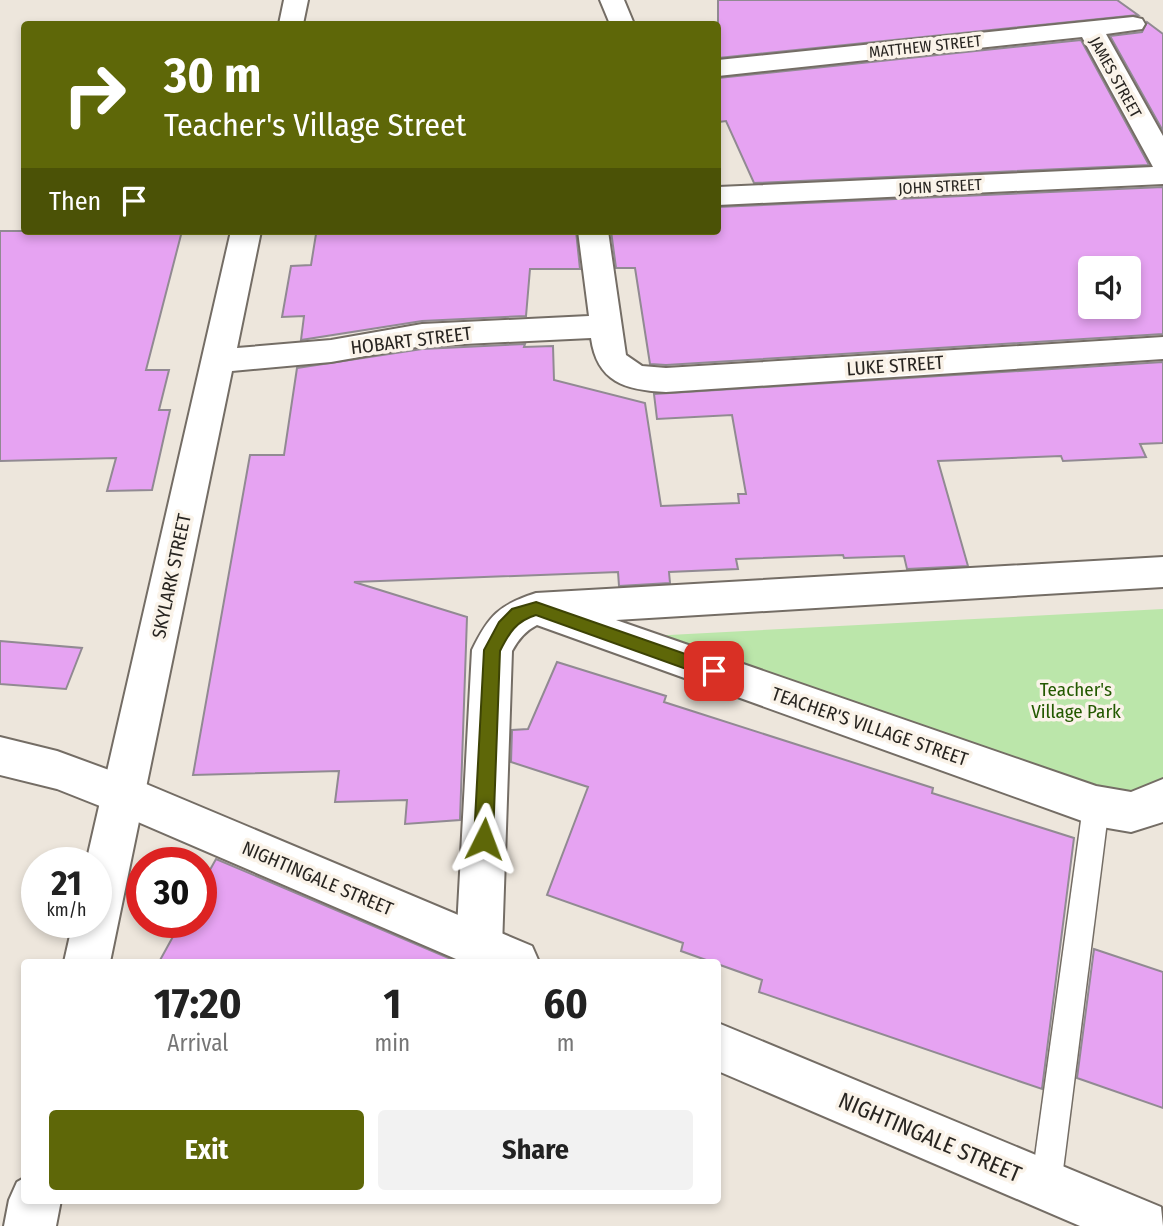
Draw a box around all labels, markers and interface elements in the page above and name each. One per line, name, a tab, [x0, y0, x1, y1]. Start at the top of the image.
street label: MATTHEW STREET	[868, 31, 983, 62]
street label: JAMES STREET	[1086, 34, 1146, 121]
text: 30 m	[164, 46, 262, 105]
icon: right	[49, 49, 140, 140]
text: Teacher's Village Street	[164, 106, 466, 144]
street label: JOHN STREET	[898, 175, 983, 198]
icon: arrive	[115, 182, 153, 220]
text: Then	[49, 186, 101, 217]
map controls	[1078, 256, 1141, 319]
button: sound	[1078, 256, 1141, 319]
street label: HOBART STREET	[349, 322, 473, 359]
street label: LUKE STREET	[846, 351, 945, 380]
street label: SKYLARK STREET	[147, 511, 196, 641]
pin	[684, 641, 744, 701]
icon: arrive	[695, 652, 733, 690]
park label: Teacher's Village Park	[1031, 678, 1121, 723]
street label: TEACHER'S VILLAGE STREET	[769, 682, 971, 771]
position arrow	[447, 802, 521, 876]
street label: NIGHTINGALE STREET	[239, 836, 397, 921]
speed limit sign: 30	[126, 847, 217, 938]
text: 21	[51, 862, 82, 904]
text: km/h	[46, 899, 87, 921]
text: 17:20	[154, 979, 242, 1029]
text: 1	[383, 979, 401, 1029]
text: 60	[543, 979, 588, 1029]
text: Arrival	[167, 1029, 228, 1057]
text: min	[375, 1029, 410, 1057]
text: m	[557, 1029, 574, 1057]
street label: NIGHTINGALE STREET	[834, 1086, 1026, 1188]
button: Exit	[49, 1110, 364, 1190]
button: Share	[378, 1110, 693, 1190]

